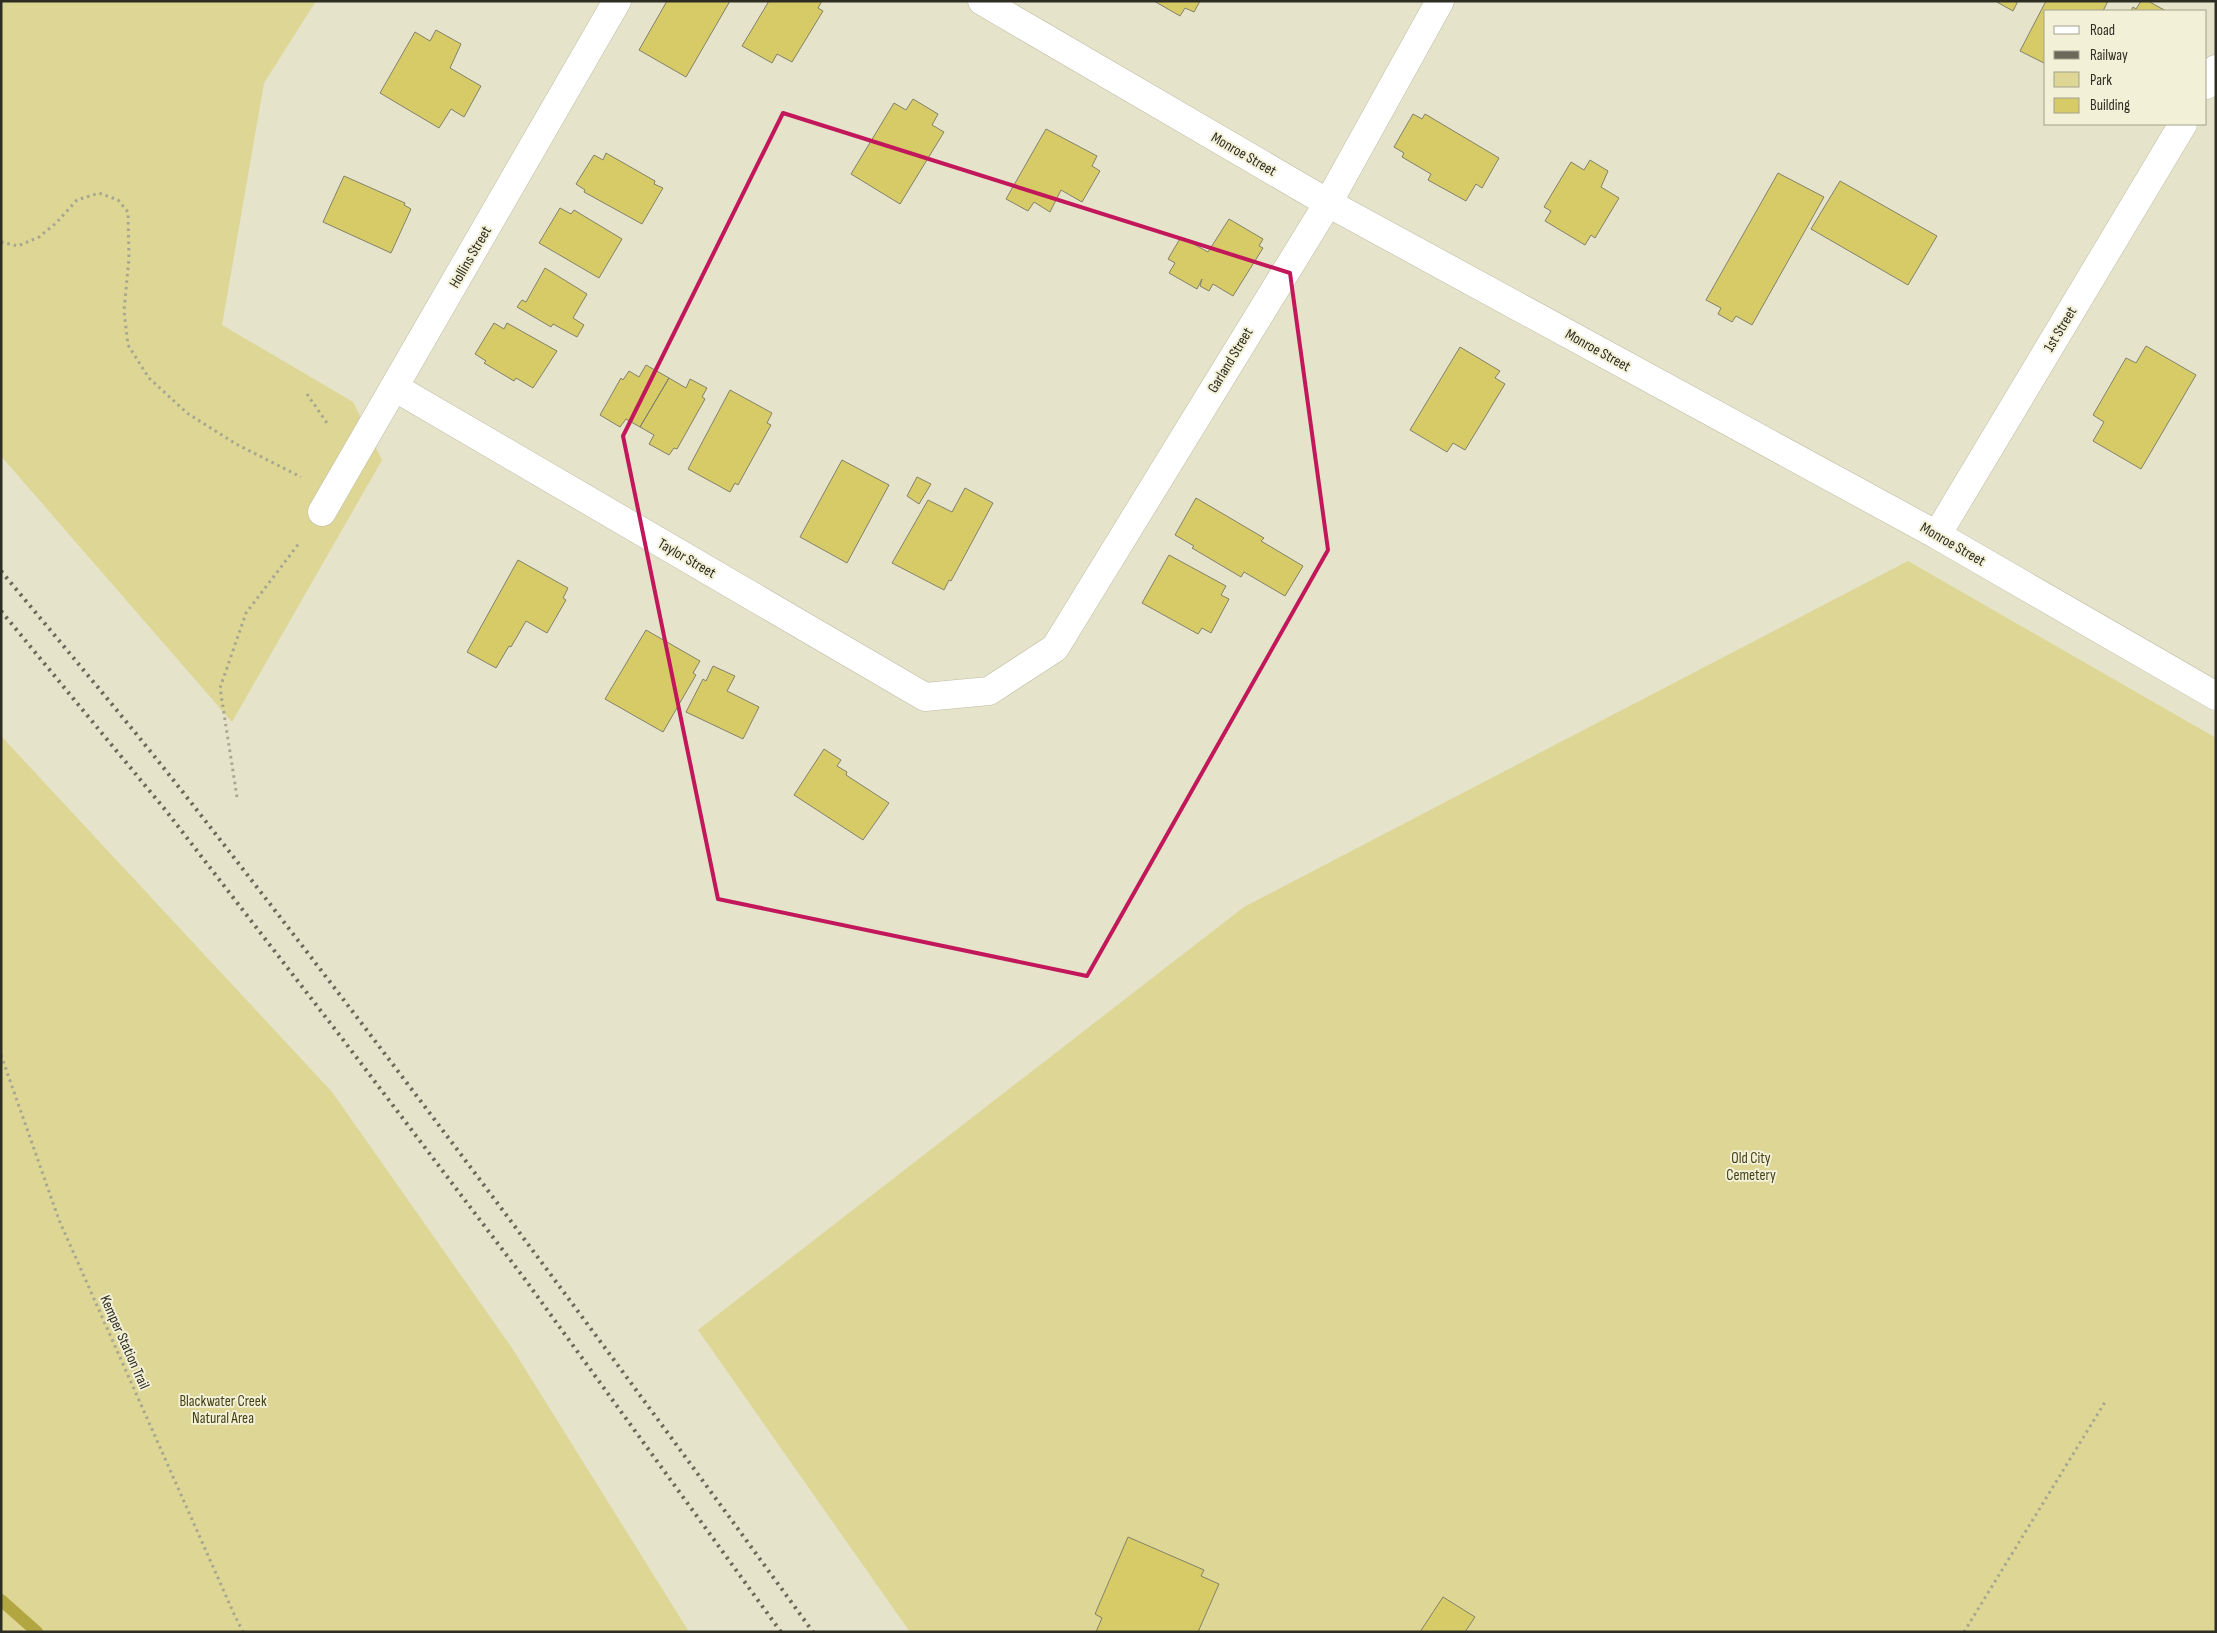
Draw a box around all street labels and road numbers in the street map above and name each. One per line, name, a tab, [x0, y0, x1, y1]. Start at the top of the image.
street label: Monroe Street	[1208, 128, 1280, 181]
street label: Hollins Street	[445, 223, 496, 292]
street label: 1st Street	[2040, 303, 2081, 355]
street label: Garland Street	[1204, 324, 1258, 396]
street label: Monroe Street	[1562, 325, 1634, 376]
street label: Monroe Street	[1917, 518, 1989, 571]
street label: Taylor Street	[654, 534, 720, 583]
street label: Kemper Station Trail	[95, 1292, 154, 1392]

